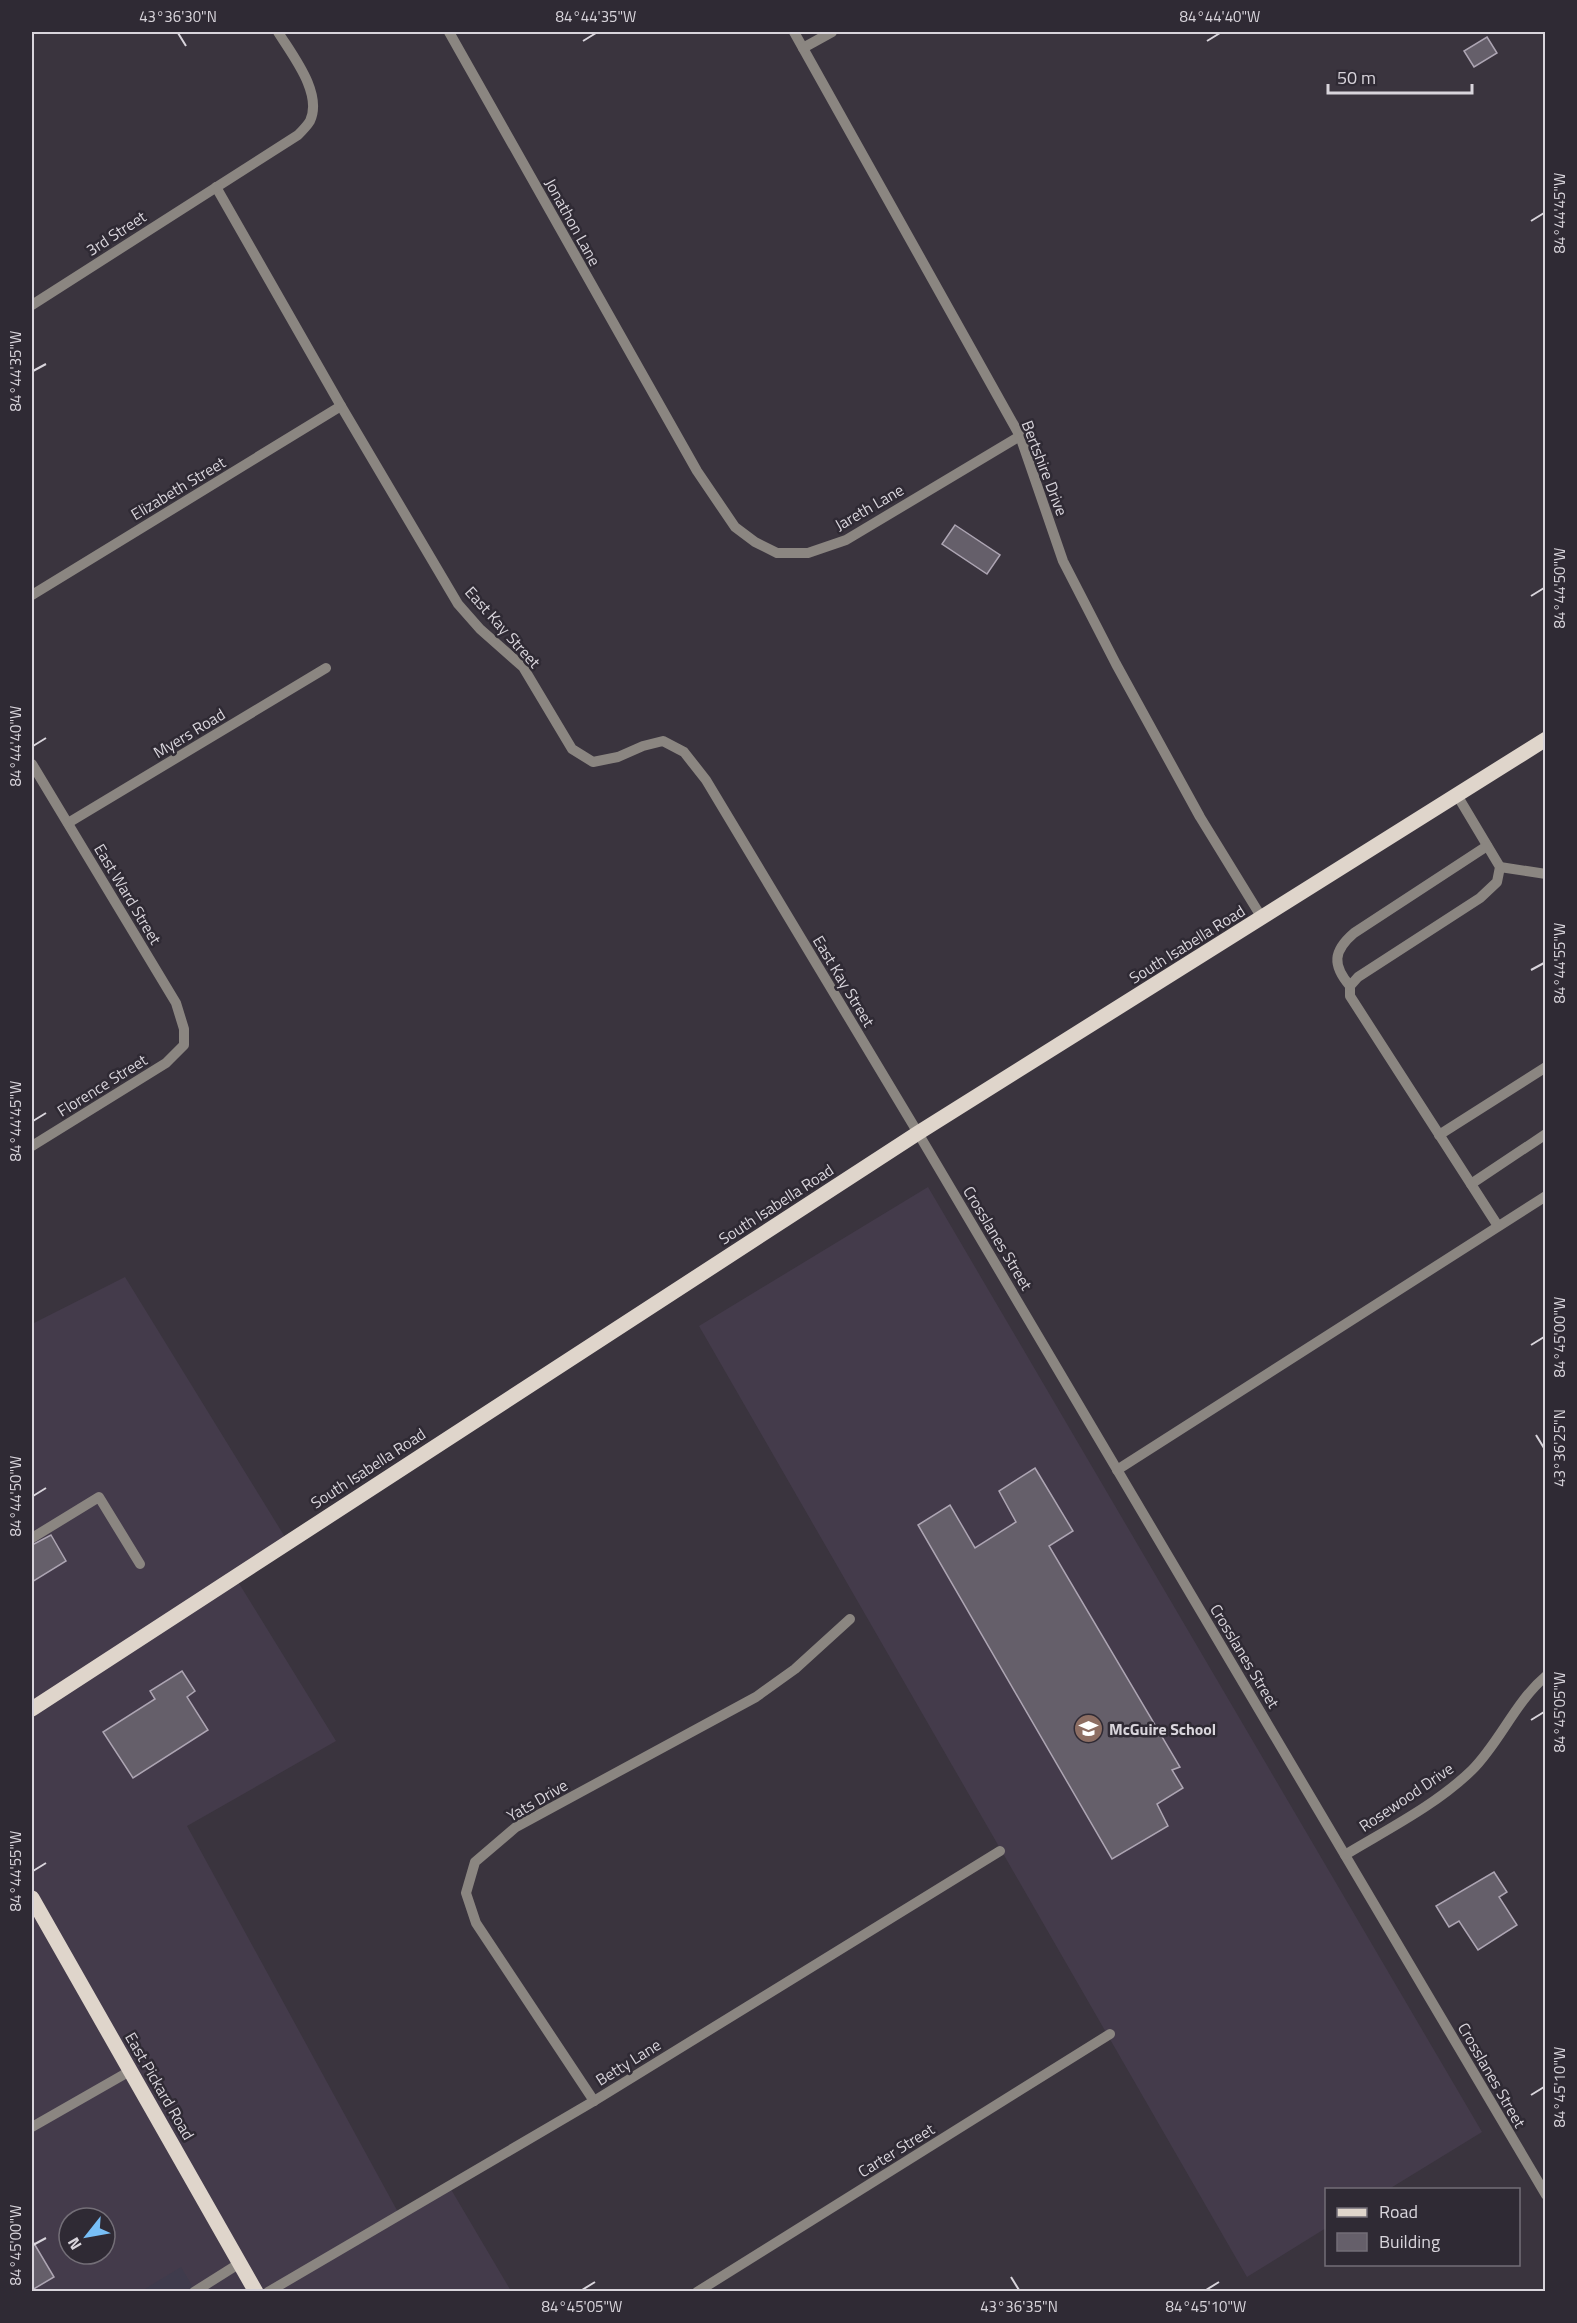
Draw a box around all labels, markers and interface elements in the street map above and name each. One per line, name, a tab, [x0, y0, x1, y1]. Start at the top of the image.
text: 43°36'30"N	[139, 5, 217, 28]
text: 84°44'35"W	[556, 5, 636, 28]
text: 84°44'40"W	[1180, 5, 1260, 28]
scale bar	[1328, 57, 1472, 95]
text: 50 m	[1337, 64, 1376, 91]
text: 84°44'45"W	[1548, 173, 1571, 253]
street label: Jonathon Lane	[539, 174, 607, 270]
street label: 3rd Street	[81, 204, 151, 261]
text: 84°44'35"W	[4, 331, 27, 411]
street label: Bertshire Drive	[1016, 417, 1074, 519]
street label: Elizabeth Street	[126, 450, 230, 526]
street label: Jareth Lane	[830, 478, 908, 536]
text: 84°44'50"W	[1548, 548, 1571, 628]
street label: East Kay Street	[460, 581, 547, 674]
street label: Myers Road	[148, 702, 230, 764]
text: 84°44'40"W	[4, 706, 27, 786]
street label: East Ward Street	[88, 839, 168, 949]
street label: South Isabella Road	[1124, 899, 1250, 989]
text: 84°44'55"W	[1548, 923, 1571, 1003]
street label: East Kay Street	[807, 931, 881, 1032]
street label: Florence Street	[52, 1048, 152, 1122]
text: 84°44'45"W	[4, 1081, 27, 1161]
street label: South Isabella Road	[714, 1158, 838, 1250]
street label: Crosslanes Street	[957, 1181, 1039, 1295]
text: 84°45'00"W	[1548, 1297, 1571, 1377]
text: 43°36'25"N	[1548, 1409, 1571, 1487]
street label: South Isabella Road	[306, 1422, 430, 1514]
text: 84°44'50"W	[4, 1456, 27, 1536]
street label: Crosslanes Street	[1204, 1599, 1286, 1713]
text: 84°45'05"W	[1548, 1672, 1571, 1752]
school or university icon: McGuire School	[1072, 1713, 1104, 1745]
place label: McGuire School	[1109, 1717, 1216, 1741]
street label: Rosewood Drive	[1354, 1756, 1458, 1838]
street label: Yats Drive	[502, 1773, 572, 1827]
text: 84°44'55"W	[4, 1831, 27, 1911]
street label: Crosslanes Street	[1452, 2018, 1532, 2132]
street label: East Pickard Road	[119, 2028, 201, 2144]
street label: Betty Lane	[591, 2033, 665, 2091]
text: 84°45'10"W	[1548, 2047, 1571, 2127]
street label: Carter Street	[853, 2117, 939, 2183]
legend	[1325, 2188, 1520, 2266]
text: Road	[1379, 2198, 1418, 2225]
text: 84°45'00"W	[4, 2205, 27, 2285]
north arrow	[57, 2206, 117, 2266]
text: Building	[1379, 2228, 1440, 2255]
text: N	[61, 2233, 87, 2255]
text: 84°45'05"W	[542, 2295, 622, 2318]
text: 43°36'35"N	[980, 2295, 1058, 2318]
text: 84°45'10"W	[1166, 2295, 1246, 2318]

